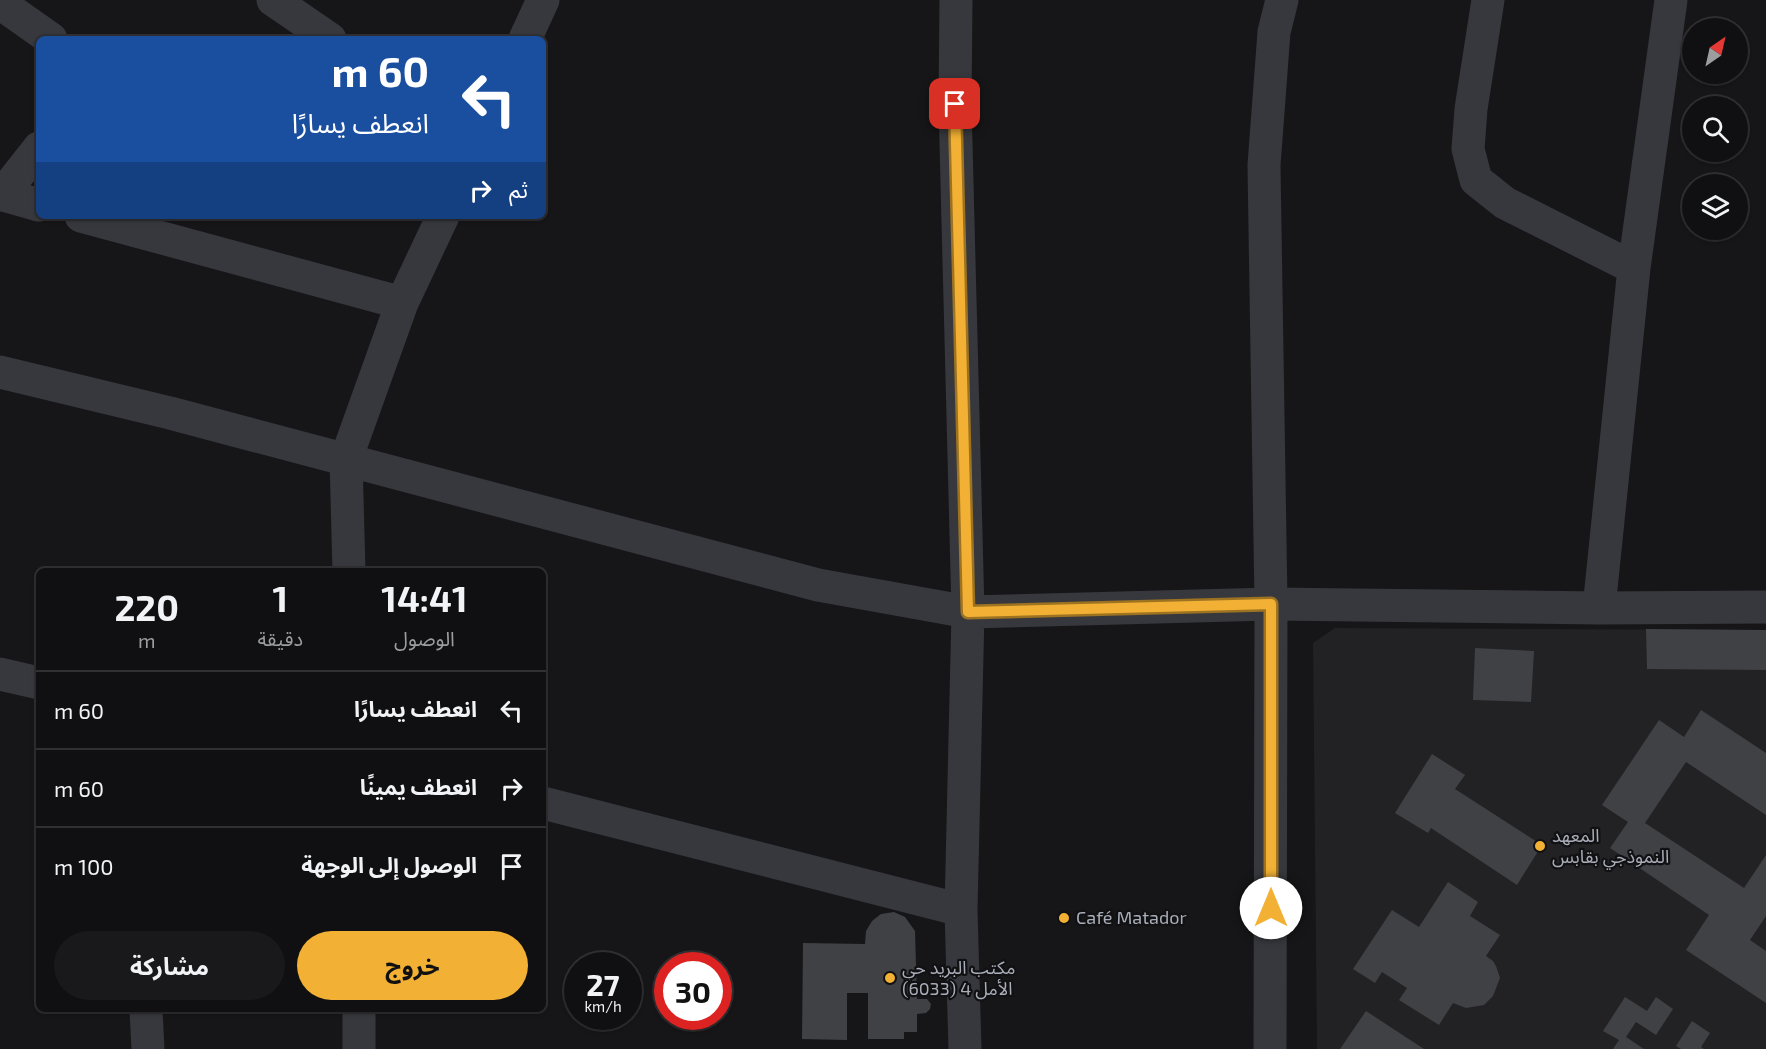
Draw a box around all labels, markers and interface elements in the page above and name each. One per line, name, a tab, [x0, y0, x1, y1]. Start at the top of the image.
north arrow	[1682, 18, 1748, 84]
map controls	[1682, 18, 1748, 240]
text: 60 m	[332, 45, 429, 95]
icon: left	[450, 60, 528, 138]
pin	[929, 78, 980, 129]
icon: arrive	[938, 87, 971, 120]
button: search	[1682, 96, 1748, 162]
text: انعطف يسارًا	[292, 106, 429, 138]
icon: right	[464, 174, 497, 207]
button: layers	[1682, 174, 1748, 240]
text: ثم	[509, 176, 528, 202]
text: 1	[272, 576, 288, 619]
text: 14:41	[381, 576, 468, 619]
text: 220	[114, 585, 179, 628]
text: دقيقة	[257, 626, 303, 650]
text: الوصول	[394, 626, 455, 650]
text: m	[138, 628, 155, 652]
icon: left	[495, 694, 528, 727]
text: انعطف يسارًا	[354, 695, 477, 721]
text: 60 m	[54, 697, 104, 723]
icon: right	[495, 772, 528, 805]
text: انعطف يمينًا	[360, 773, 477, 799]
text: 60 m	[54, 775, 104, 801]
place label: المعهد النموذجي بقابس	[1552, 824, 1669, 870]
marker: المعهد النموذجي بقابس	[1533, 839, 1547, 853]
icon: arrive	[495, 850, 528, 883]
text: الوصول إلى الوجهة	[301, 851, 477, 877]
text: 100 m	[54, 853, 113, 879]
position arrow	[1239, 876, 1303, 940]
place label: Café Matador	[1076, 906, 1187, 928]
marker: Café Matador	[1057, 911, 1071, 925]
button: مشاركة	[54, 931, 285, 1000]
button: خروج	[297, 931, 528, 1000]
speed limit sign: 30	[654, 952, 732, 1030]
place label: مكتب البريد حي الأمل 4 (6033)	[902, 956, 1016, 1000]
text: 27	[586, 966, 620, 1002]
marker: مكتب البريد حي الأمل 4 (6033)	[883, 971, 897, 985]
text: km/h	[584, 997, 622, 1015]

